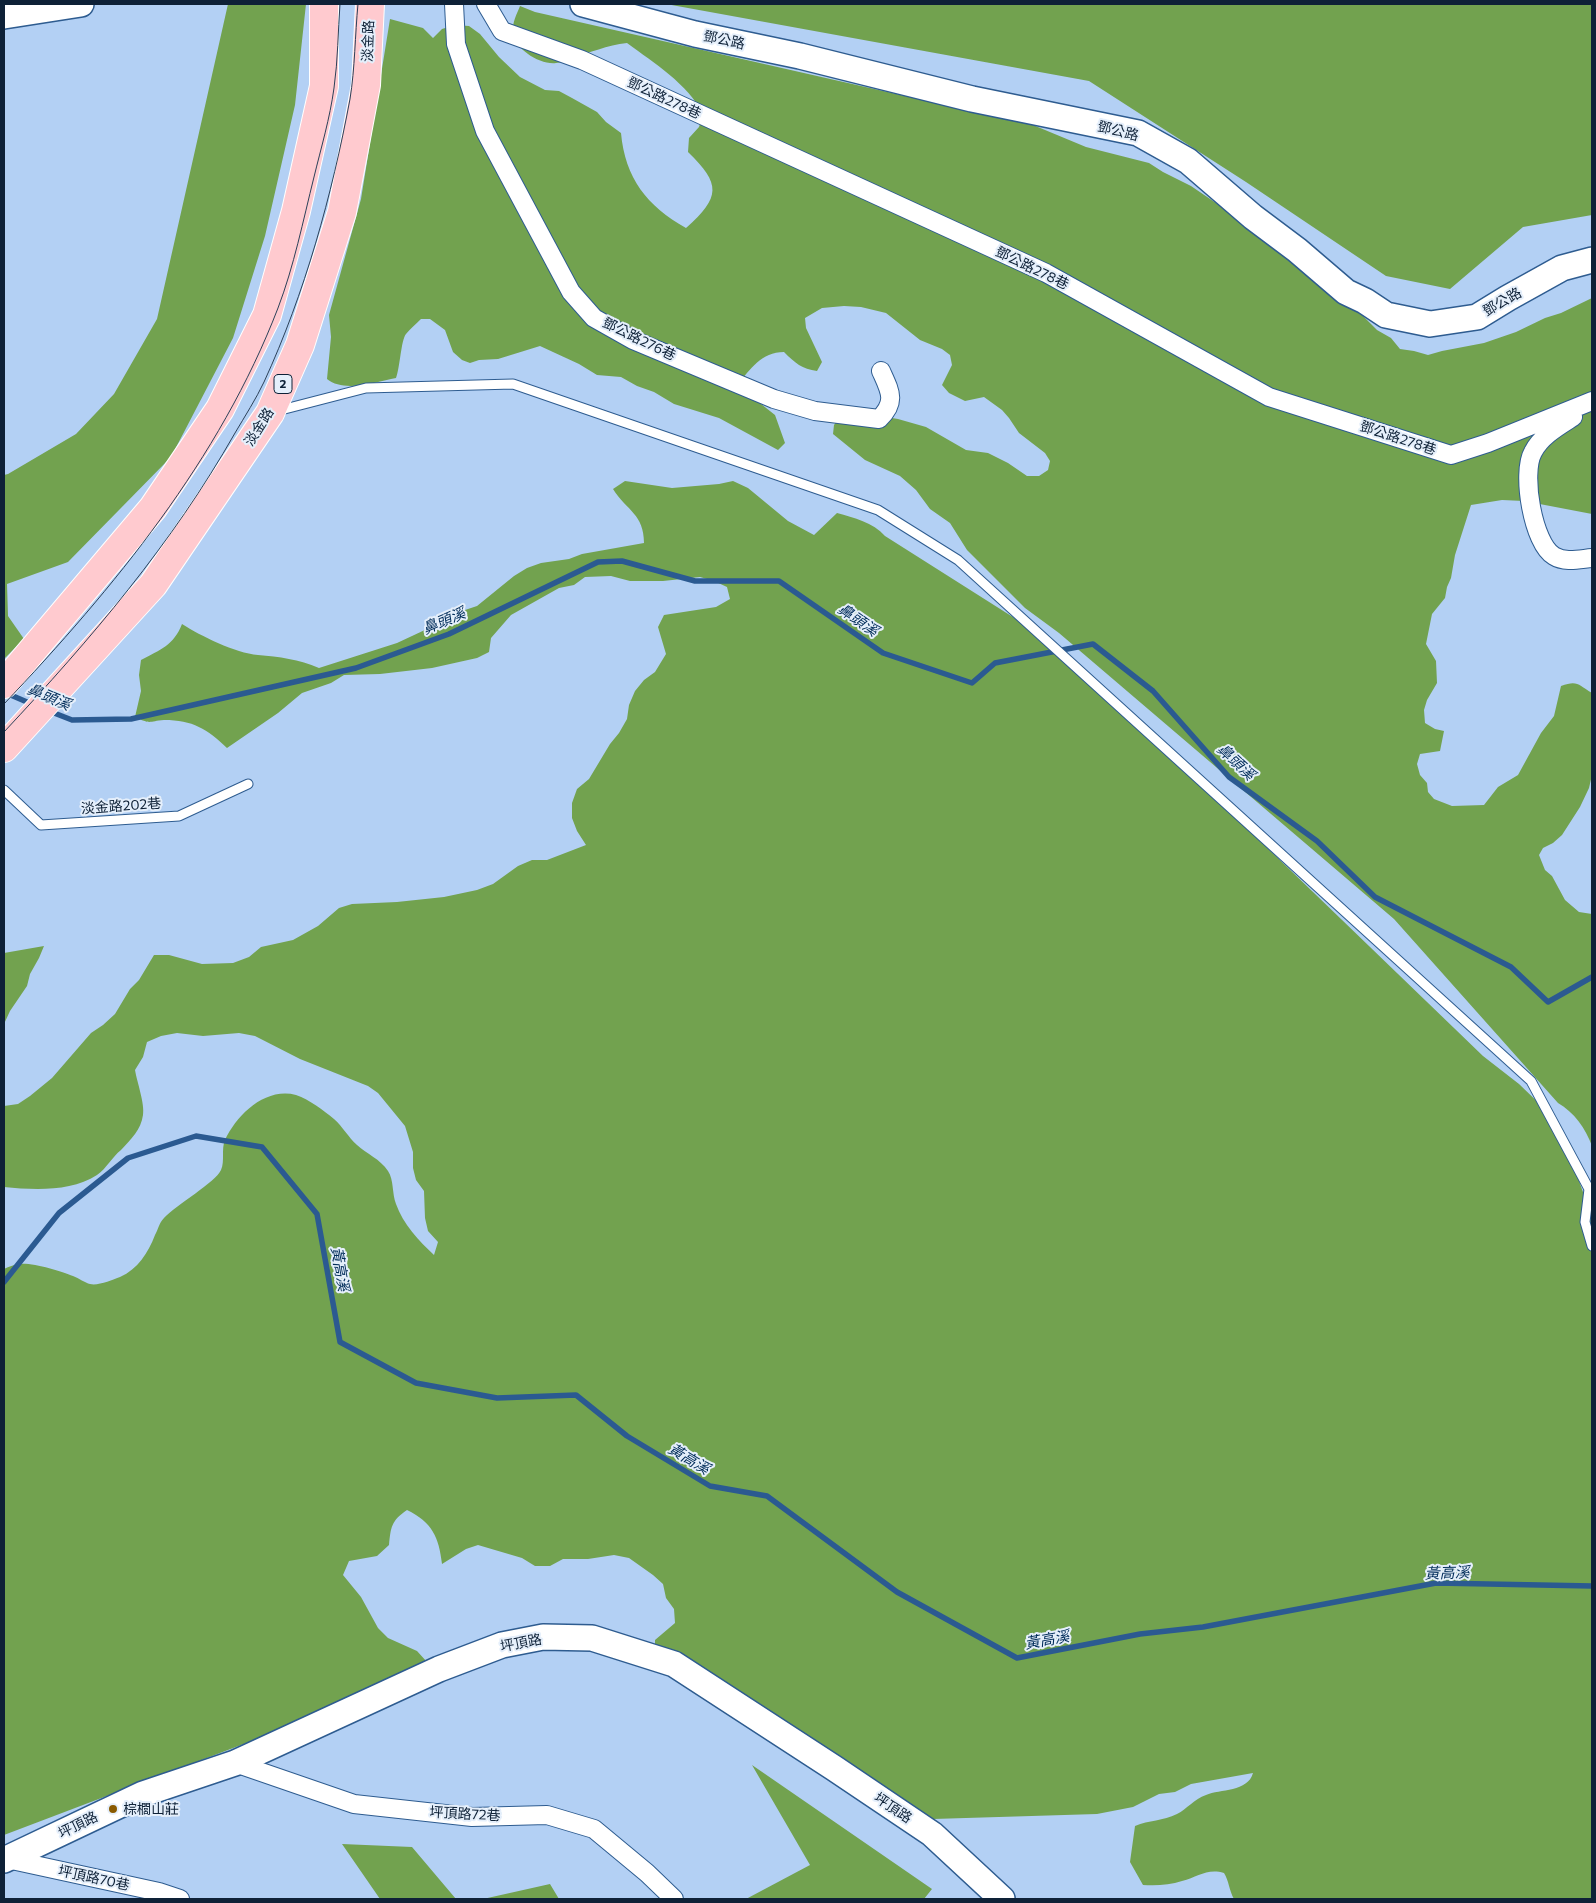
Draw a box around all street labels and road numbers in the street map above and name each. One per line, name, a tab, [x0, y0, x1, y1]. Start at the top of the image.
street label: 淡金路	[359, 20, 377, 62]
street label: 鄧公路	[702, 27, 746, 53]
street label: 鄧公路278巷	[624, 74, 704, 122]
street label: 鄧公路	[1096, 118, 1140, 144]
street label: 鄧公路278巷	[993, 243, 1071, 293]
street label: 鄧公路	[1480, 284, 1524, 320]
street label: 鄧公路276巷	[600, 314, 678, 364]
road number: 2	[274, 374, 292, 394]
street label: 淡金路	[241, 405, 277, 449]
street label: 鄧公路278巷	[1358, 418, 1438, 458]
street label: 淡金路202巷	[80, 795, 162, 817]
street label: 坪頂路	[499, 1631, 543, 1655]
street label: 坪頂路	[871, 1789, 915, 1827]
street label: 坪頂路72巷	[429, 1804, 501, 1824]
street label: 坪頂路	[55, 1808, 101, 1842]
street label: 坪頂路70巷	[57, 1862, 131, 1894]

